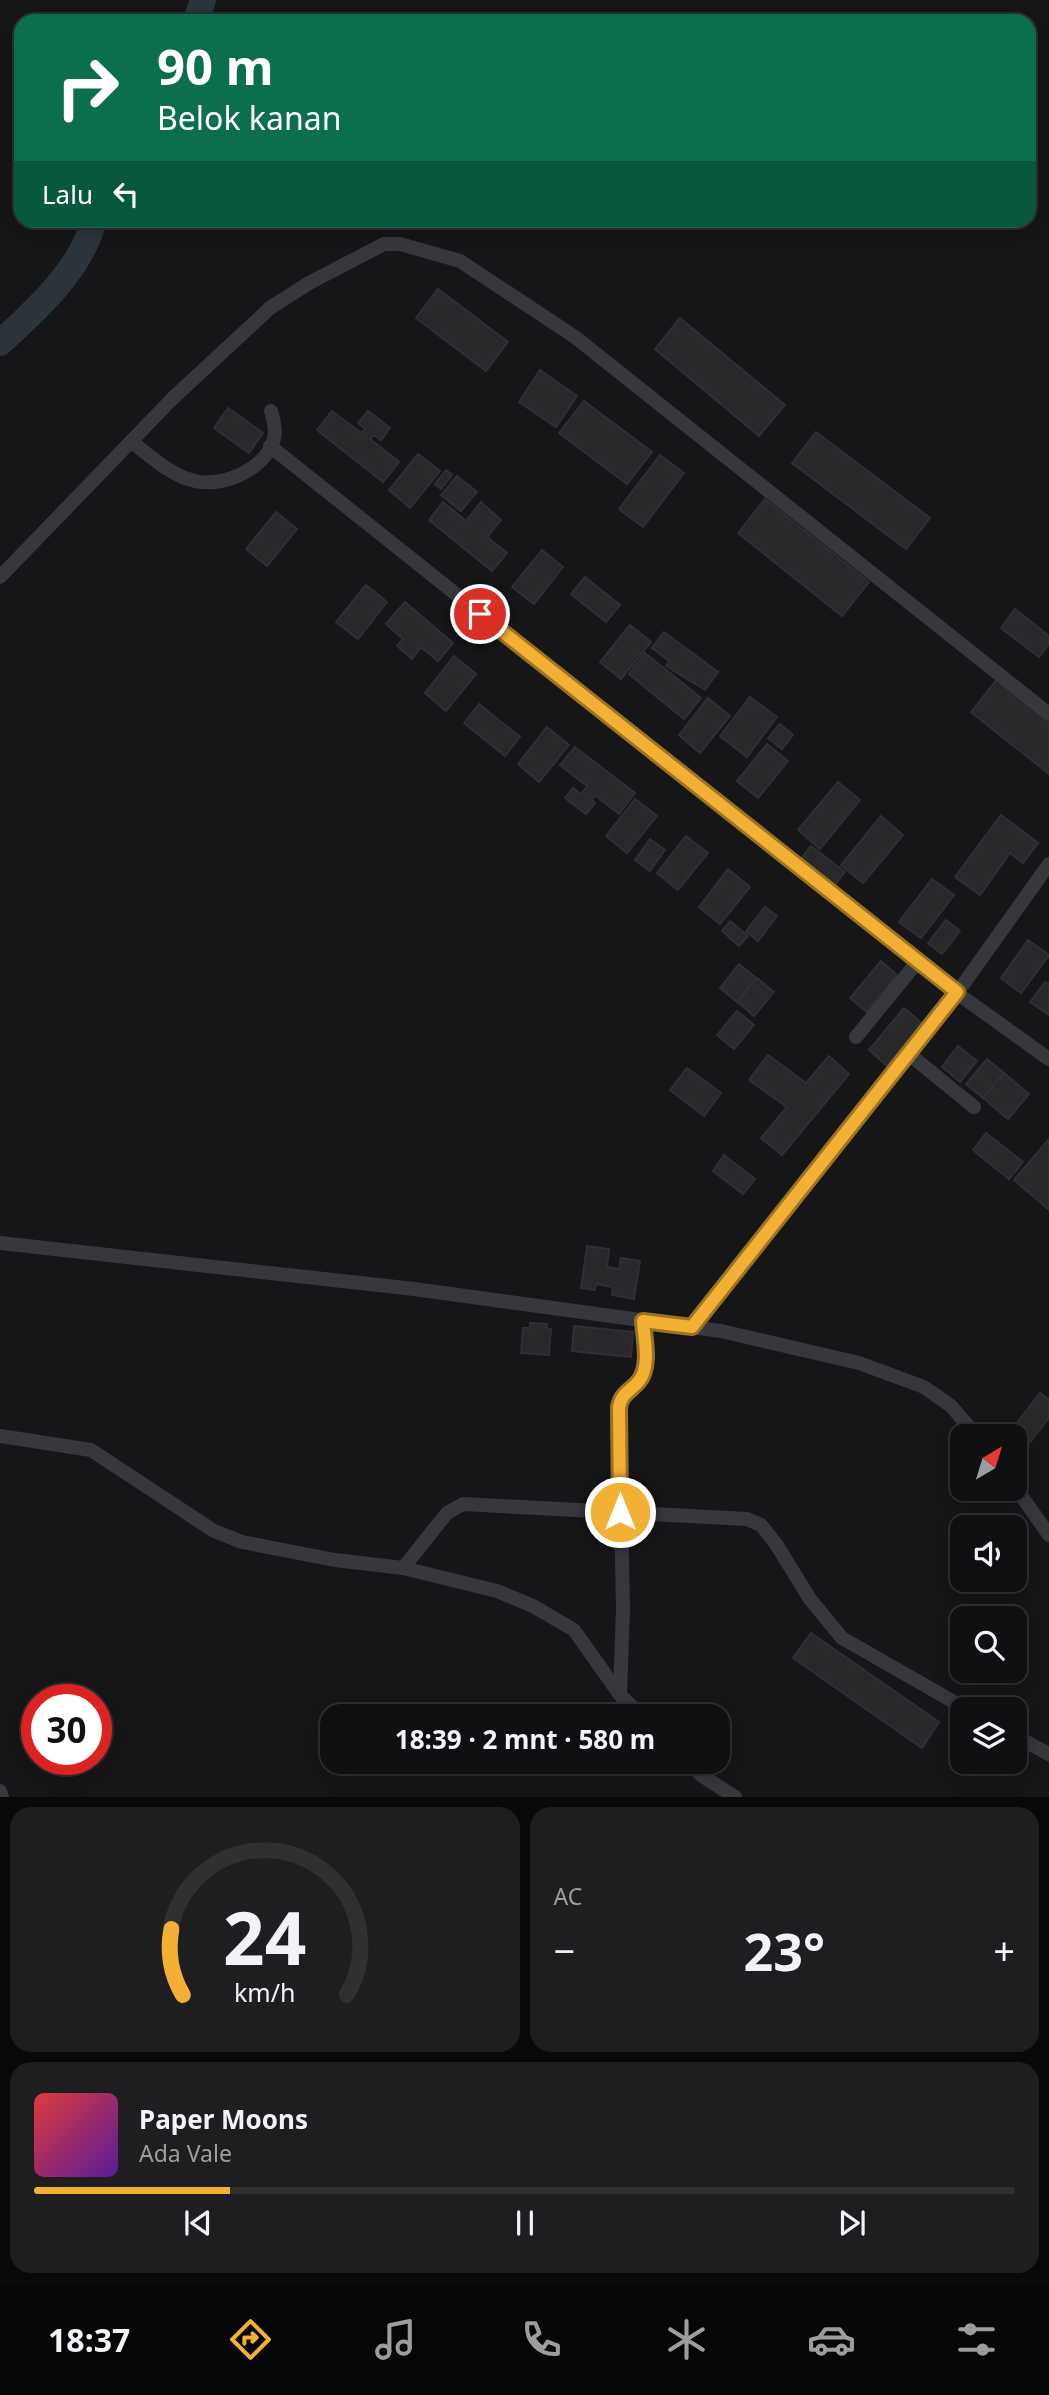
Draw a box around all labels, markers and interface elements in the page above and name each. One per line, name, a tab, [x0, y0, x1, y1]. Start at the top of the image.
text: 90 m	[157, 33, 274, 99]
icon: right	[42, 42, 133, 133]
text: Belok kanan	[157, 96, 341, 139]
icon: left	[107, 175, 145, 213]
text: Lalu	[42, 176, 93, 212]
pin	[450, 584, 510, 644]
icon: arrive	[461, 595, 499, 633]
north arrow	[950, 1424, 1027, 1502]
map controls	[950, 1424, 1027, 1774]
position arrow	[583, 1475, 657, 1549]
button: sound	[950, 1515, 1027, 1592]
button: search	[950, 1606, 1027, 1683]
speed limit sign: 30	[21, 1684, 112, 1775]
button: layers	[950, 1697, 1027, 1774]
text: 18:39 · 2 mnt · 580 m	[395, 1721, 655, 1757]
text: AC	[554, 1880, 582, 1912]
text: 24	[223, 1888, 306, 1987]
text: 23°	[743, 1915, 825, 1986]
text: −	[554, 1924, 575, 1976]
text: +	[993, 1924, 1015, 1976]
text: km/h	[234, 1975, 296, 2009]
text: Paper Moons	[139, 2101, 308, 2137]
text: Ada Vale	[139, 2137, 232, 2169]
icon: previous	[179, 2204, 217, 2242]
icon: pause	[506, 2204, 544, 2242]
icon: next	[833, 2204, 871, 2242]
icon: directions	[226, 2315, 275, 2364]
icon: music	[371, 2315, 420, 2364]
icon: phone	[517, 2315, 566, 2364]
icon: climate	[662, 2315, 711, 2364]
icon: car	[807, 2315, 856, 2364]
icon: filters	[952, 2315, 1001, 2364]
text: 18:37	[48, 2318, 130, 2361]

